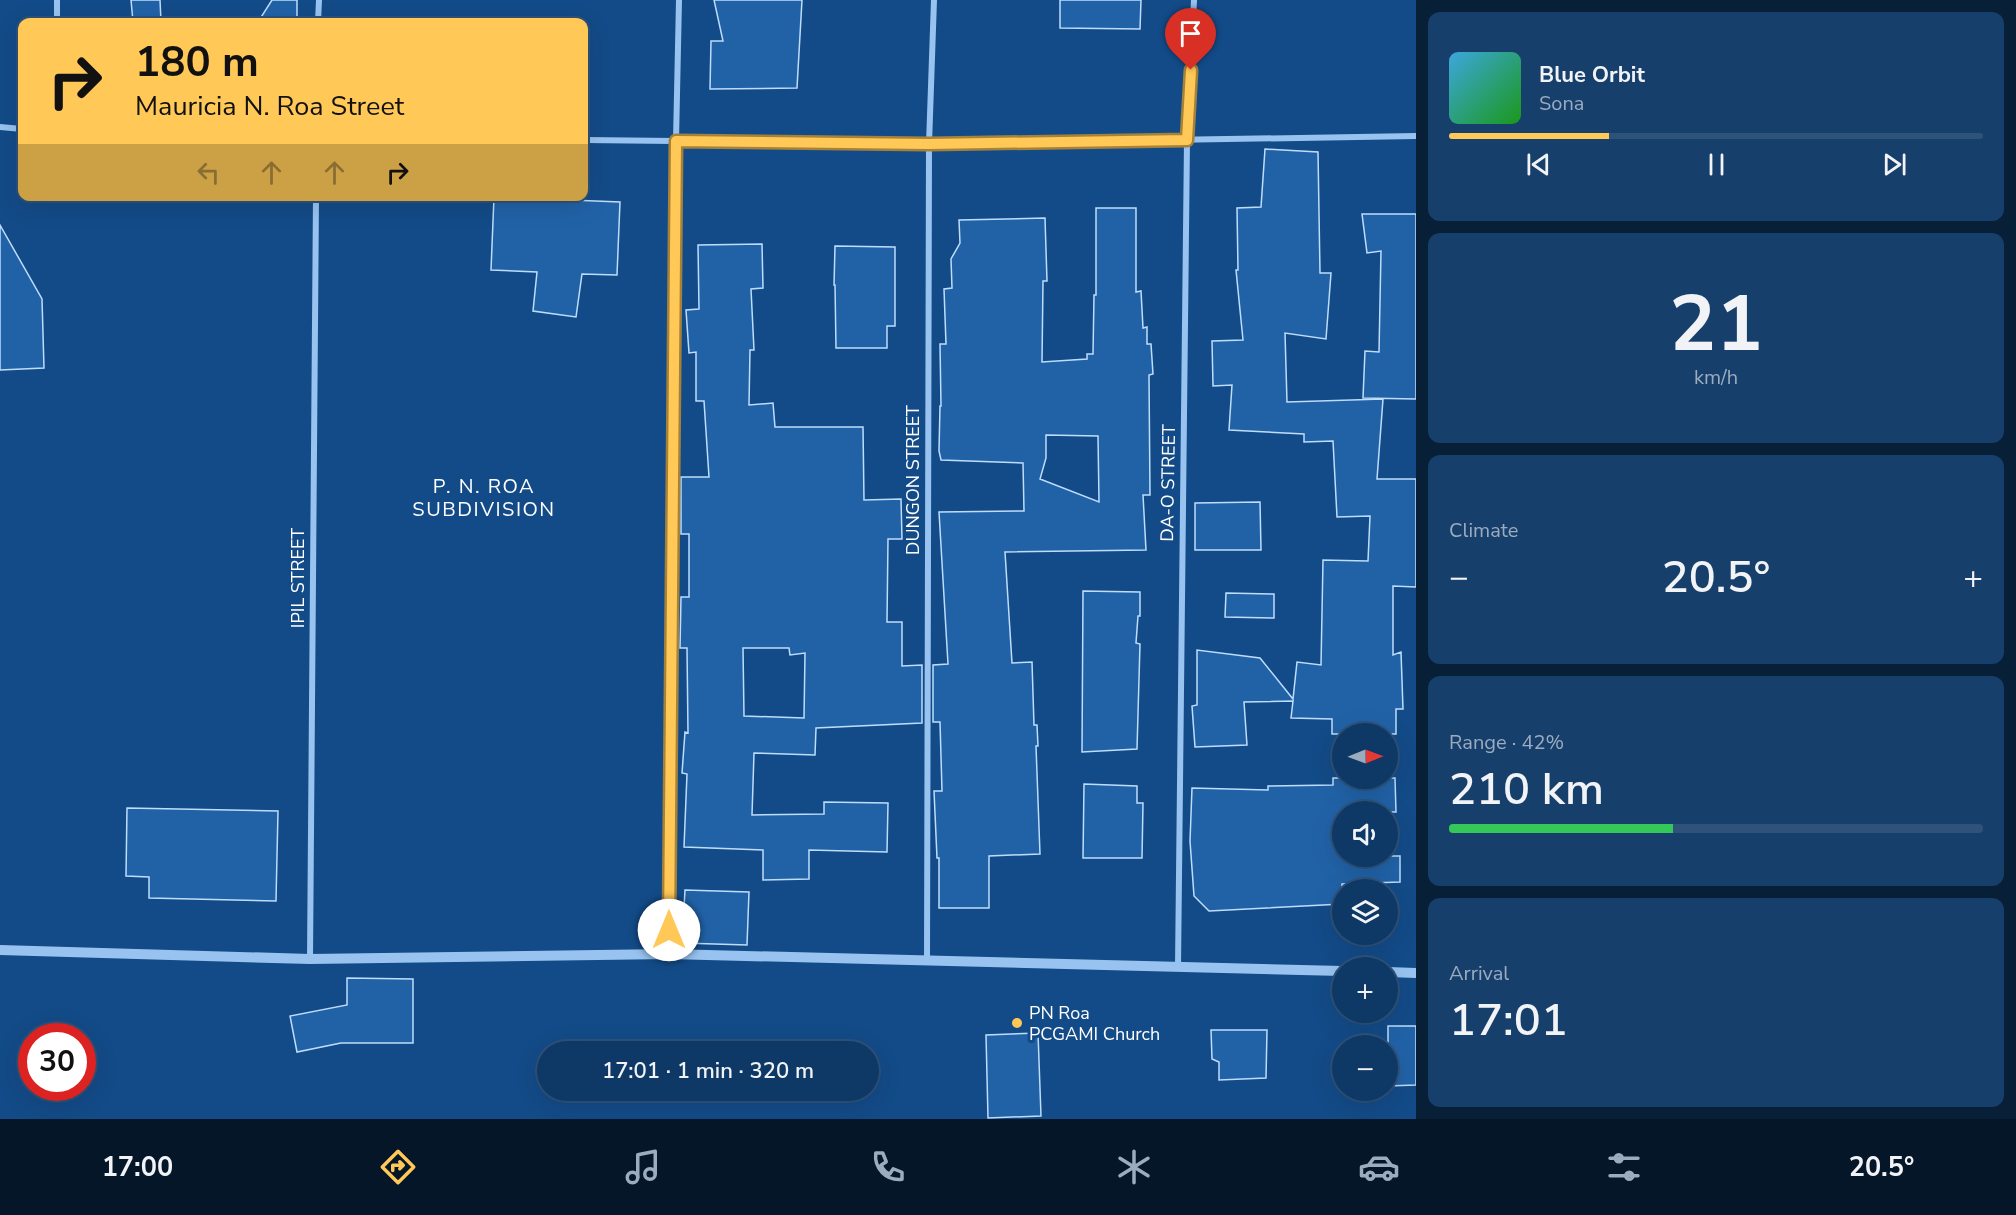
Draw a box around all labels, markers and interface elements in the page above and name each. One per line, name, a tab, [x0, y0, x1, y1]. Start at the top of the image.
pin	[1165, 8, 1216, 70]
icon: arrive	[1174, 17, 1207, 50]
text: 180 m	[135, 34, 259, 91]
icon: right	[36, 42, 114, 120]
text: Blue Orbit	[1539, 60, 1645, 90]
text: Mauricia N. Roa Street	[135, 88, 404, 125]
text: Sona	[1539, 90, 1584, 117]
icon: previous	[1522, 148, 1555, 181]
icon: pause	[1700, 148, 1733, 181]
icon: next	[1878, 148, 1911, 181]
icon: left	[192, 156, 225, 189]
icon: ahead	[255, 156, 288, 189]
icon: ahead	[318, 156, 351, 189]
icon: right	[381, 156, 414, 189]
text: 21	[1669, 271, 1763, 378]
text: km/h	[1694, 364, 1738, 391]
street label: DUNGON STREET	[901, 405, 925, 555]
street label: DA-O STREET	[1155, 424, 1181, 542]
district label: P. N. ROA SUBDIVISION	[412, 473, 556, 523]
text: Climate	[1449, 517, 1518, 544]
street label: IPIL STREET	[286, 528, 310, 628]
text: 20.5°	[1662, 547, 1770, 608]
text: −	[1449, 555, 1469, 600]
text: +	[1963, 555, 1983, 600]
north arrow	[1332, 723, 1398, 789]
map controls	[1332, 723, 1398, 1101]
text: Range · 42%	[1449, 729, 1564, 756]
text: 210 km	[1449, 759, 1604, 820]
button: sound	[1332, 801, 1398, 867]
button: layers	[1332, 879, 1398, 945]
position arrow	[637, 898, 701, 962]
button: +	[1332, 957, 1398, 1023]
text: Arrival	[1449, 960, 1509, 987]
text: 17:01	[1449, 990, 1568, 1051]
place label: PN Roa PCGAMI Church	[1029, 1001, 1160, 1046]
marker: PN Roa PCGAMI Church	[1010, 1016, 1024, 1030]
speed limit sign: 30	[18, 1023, 96, 1101]
button: −	[1332, 1035, 1398, 1101]
text: 17:01 · 1 min · 320 m	[602, 1056, 814, 1086]
icon: directions	[377, 1146, 419, 1188]
icon: music	[622, 1146, 664, 1188]
icon: phone	[867, 1146, 909, 1188]
icon: climate	[1113, 1146, 1155, 1188]
icon: car	[1358, 1146, 1400, 1188]
icon: filters	[1603, 1146, 1645, 1188]
text: 17:00	[102, 1149, 173, 1186]
text: 20.5°	[1849, 1149, 1914, 1186]

